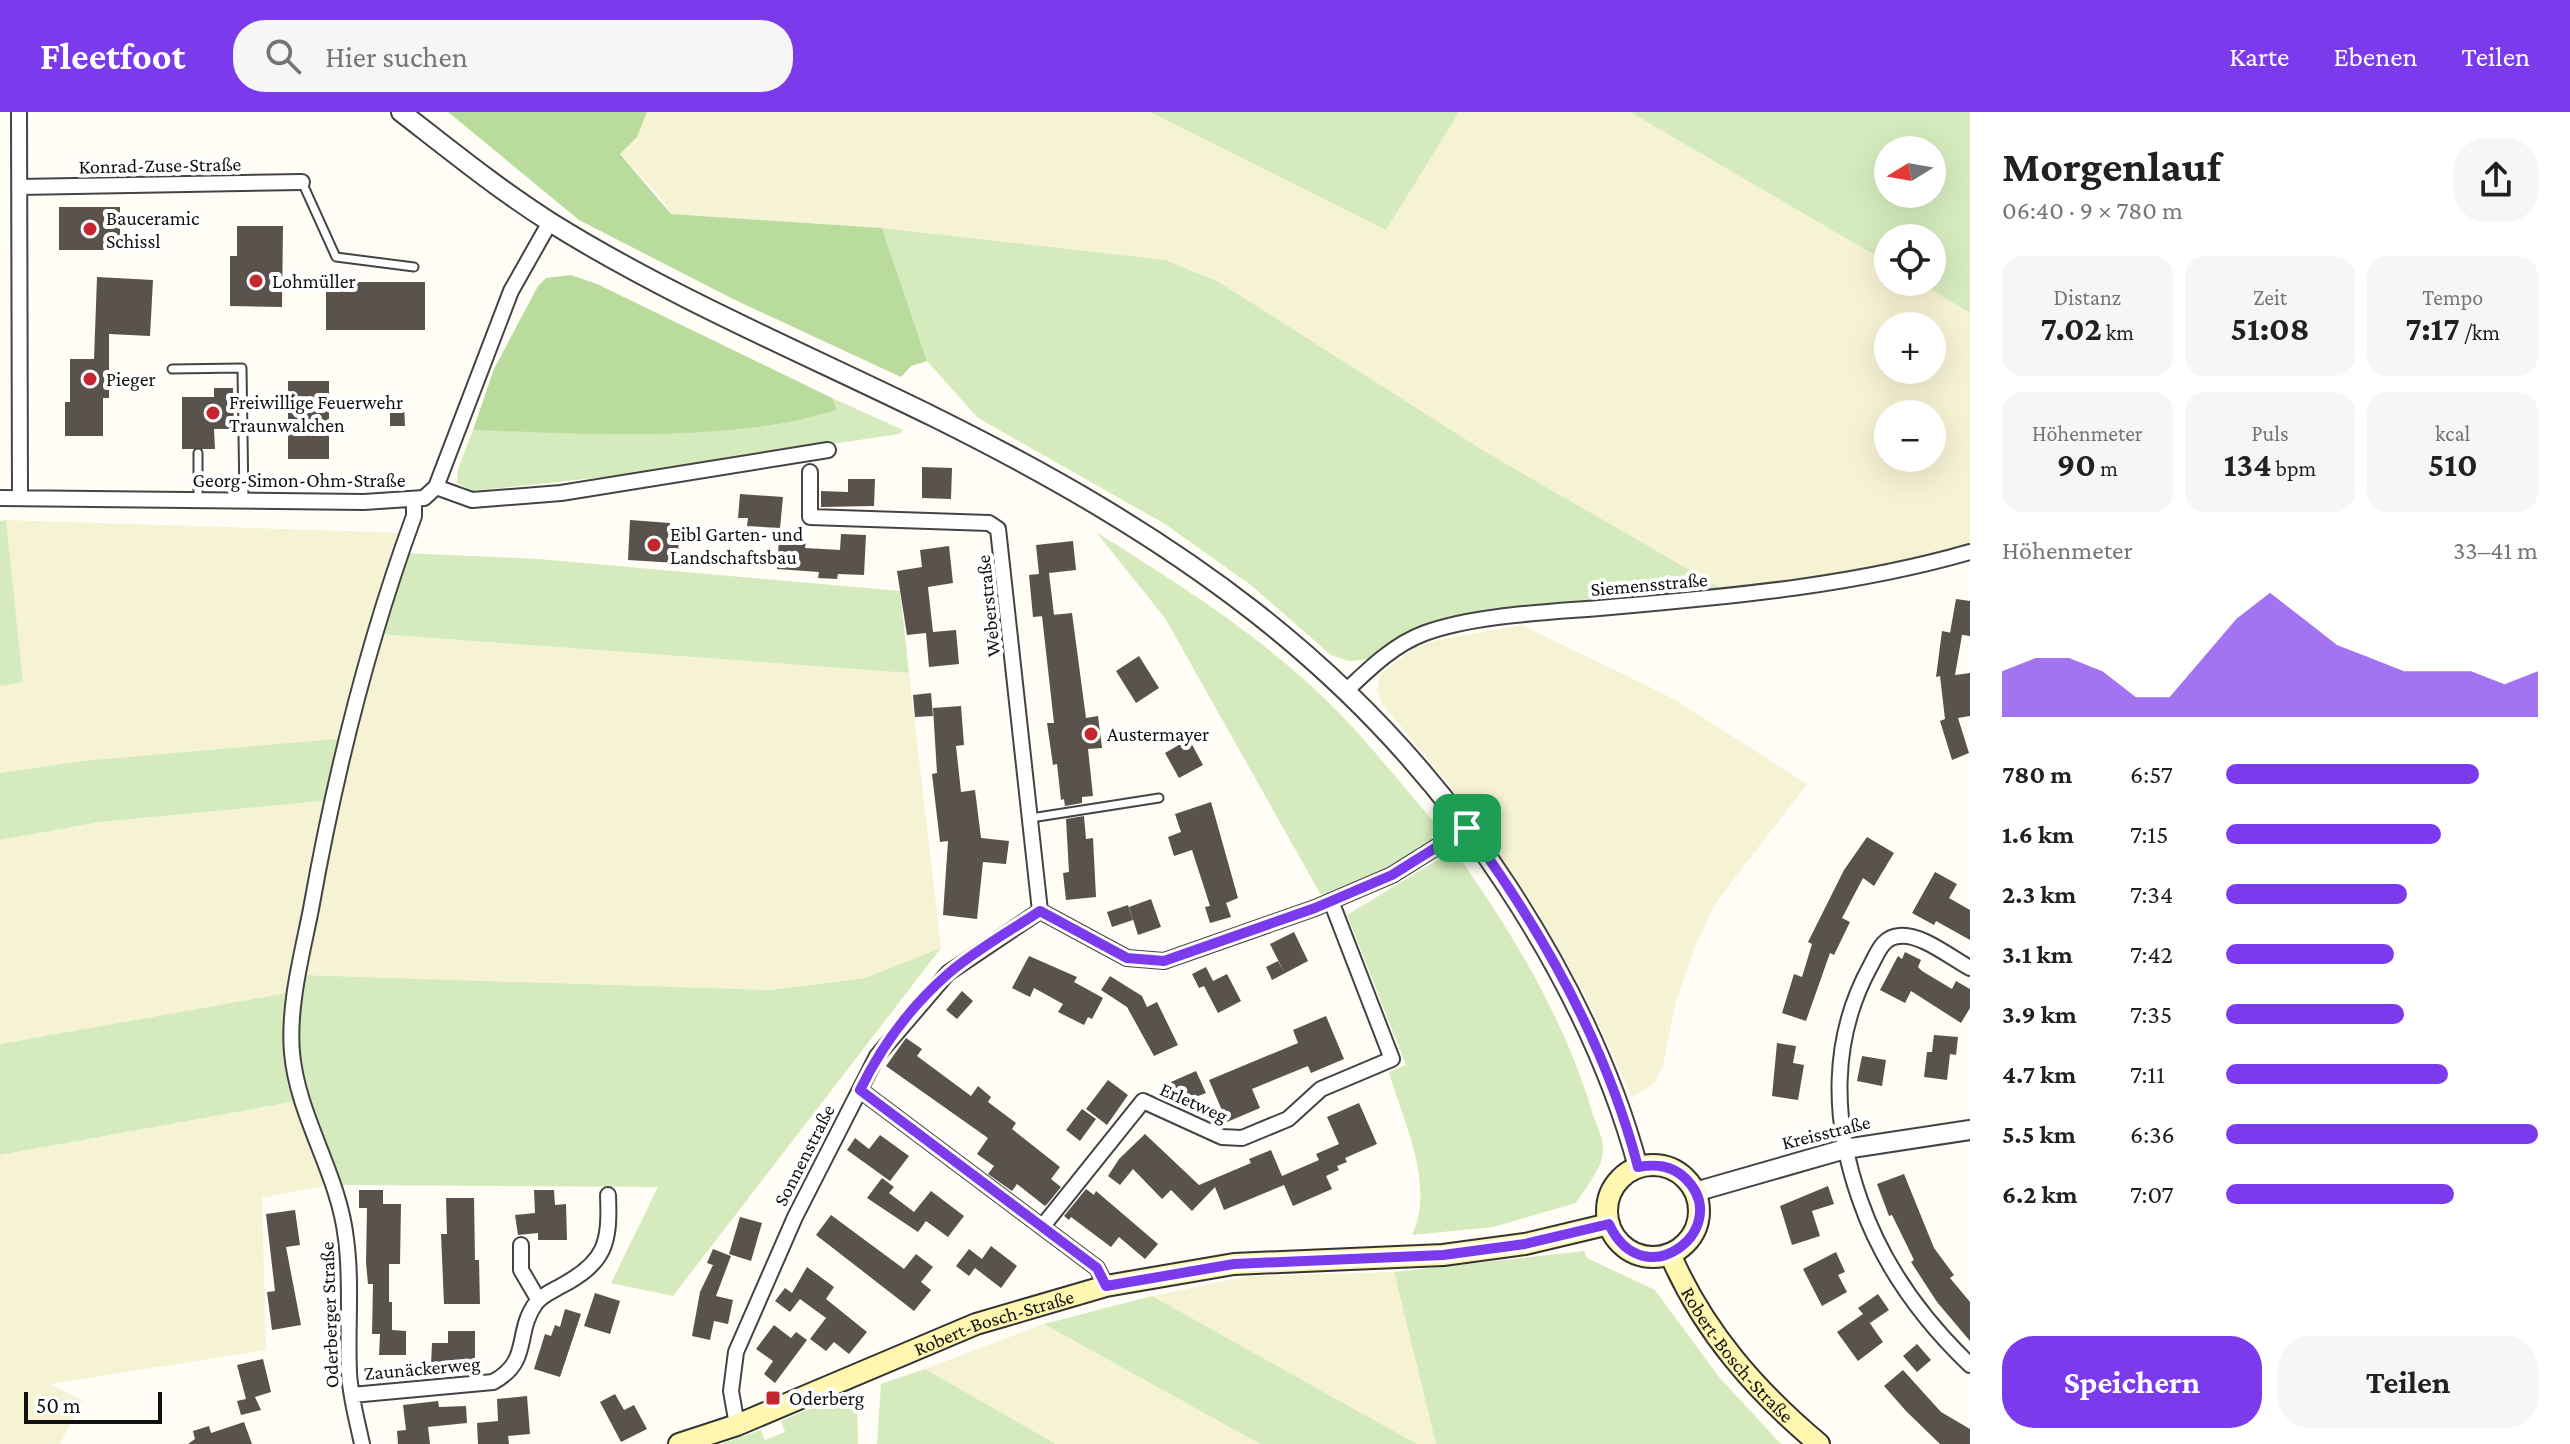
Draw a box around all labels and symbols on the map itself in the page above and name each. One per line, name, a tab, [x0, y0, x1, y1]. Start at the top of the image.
north arrow	[1874, 136, 1946, 208]
street label: Konrad-Zuse-Straße	[79, 153, 242, 177]
place label: Bauceramic Schissl	[106, 207, 200, 252]
marker: Bauceramic Schissl	[81, 220, 99, 238]
place label: Lohmüller	[272, 270, 356, 292]
marker: Lohmüller	[247, 272, 265, 290]
place label: Pieger	[106, 368, 156, 391]
marker: Pieger	[81, 370, 99, 388]
place label: Freiwillige Feuerwehr Traunwalchen	[229, 391, 403, 436]
marker: Freiwillige Feuerwehr Traunwalchen	[204, 404, 222, 422]
street label: Georg-Simon-Ohm-Straße	[192, 469, 406, 492]
place label: Eibl Garten- und Landschaftsbau	[670, 523, 804, 568]
marker: Eibl Garten- und Landschaftsbau	[645, 536, 663, 554]
street label: Weberstraße	[972, 554, 1004, 658]
street label: Siemensstraße	[1590, 568, 1709, 600]
place label: Austermayer	[1107, 723, 1209, 746]
marker: Austermayer	[1082, 725, 1100, 743]
pin	[1433, 794, 1501, 862]
street label: Erletweg	[1157, 1077, 1231, 1128]
street label: Sonnenstraße	[769, 1101, 839, 1209]
street label: Kreisstraße	[1779, 1110, 1873, 1154]
street label: Oderberger Straße	[315, 1241, 344, 1389]
street label: Robert-Bosch-Straße	[1677, 1283, 1798, 1427]
street label: Robert-Bosch-Straße	[911, 1285, 1077, 1360]
street label: Zaunäckerweg	[363, 1352, 482, 1385]
place label: Oderberg	[789, 1387, 865, 1410]
scale bar	[24, 1388, 162, 1424]
marker: Oderberg	[764, 1389, 782, 1407]

